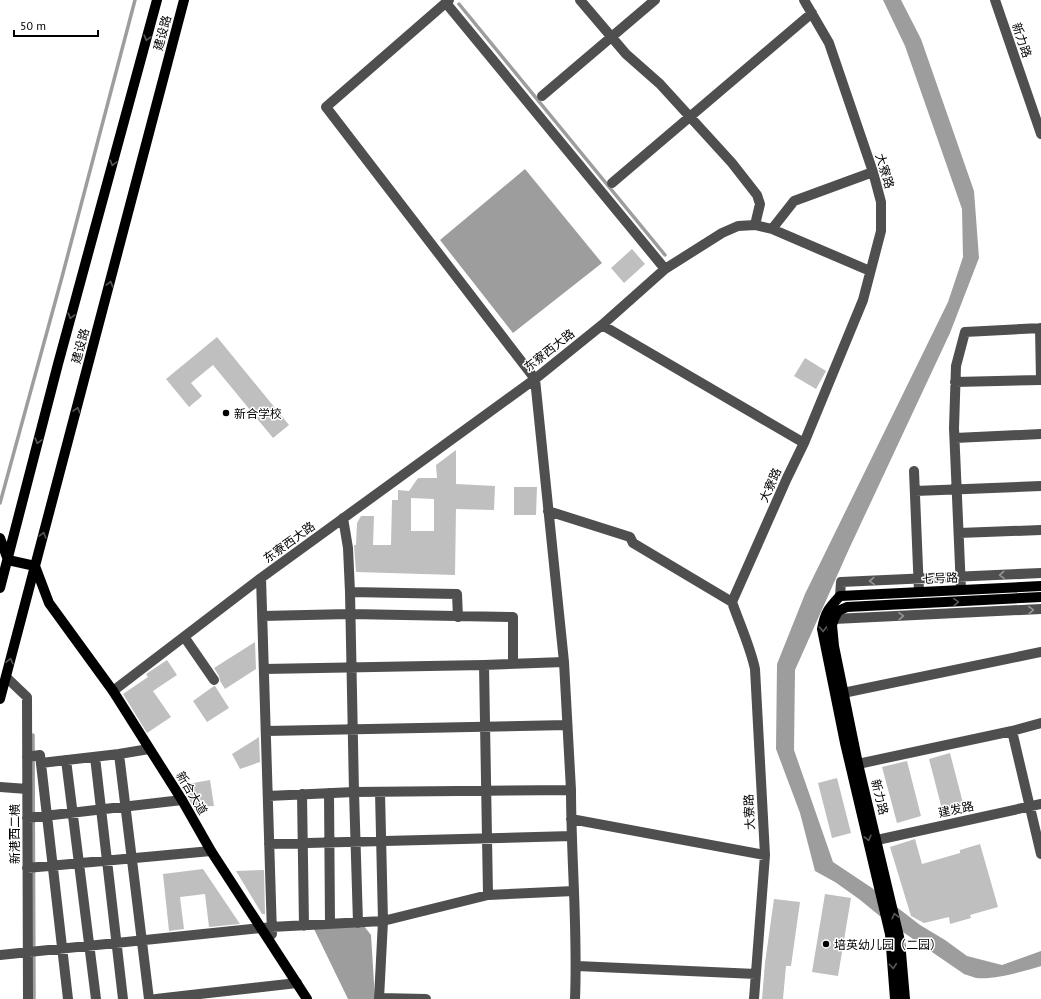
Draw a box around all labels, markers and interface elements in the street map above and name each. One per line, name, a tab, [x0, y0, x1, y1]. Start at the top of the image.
scale bar	[14, 12, 98, 38]
street label: 建设路	[150, 14, 174, 52]
text: 50 m	[20, 18, 46, 33]
street label: 新力路	[1009, 21, 1035, 59]
one-way arrow	[143, 34, 152, 41]
street label: 大寮路	[873, 152, 897, 190]
one-way arrow	[109, 159, 118, 166]
one-way arrow	[105, 281, 114, 288]
one-way arrow	[68, 312, 76, 319]
street label: 东寮西大路	[521, 326, 577, 374]
street label: 建设路	[68, 327, 92, 365]
one-way arrow	[72, 406, 81, 413]
place label: 新合学校	[234, 406, 282, 421]
marker: 新合学校	[221, 408, 231, 418]
one-way arrow	[34, 437, 43, 444]
street label: 大寮路	[756, 465, 784, 505]
street label: 东寮西大路	[260, 518, 318, 566]
one-way arrow	[38, 532, 47, 539]
street label: 七号路	[922, 570, 958, 586]
one-way arrow	[999, 570, 1005, 579]
one-way arrow	[869, 577, 875, 585]
one-way arrow	[953, 597, 959, 606]
one-way arrow	[1028, 606, 1034, 614]
one-way arrow	[898, 611, 904, 620]
one-way arrow	[819, 625, 828, 632]
one-way arrow	[5, 658, 14, 665]
street label: 新合大道	[173, 769, 211, 817]
street label: 新力路	[868, 778, 892, 816]
street label: 大寮路	[741, 794, 757, 830]
street label: 建发路	[937, 798, 975, 820]
street label: 新港西二横	[7, 804, 22, 864]
one-way arrow	[863, 834, 872, 841]
one-way arrow	[891, 913, 899, 919]
place label: 培英幼儿园（二园）	[834, 937, 942, 952]
marker: 培英幼儿园（二园）	[821, 939, 831, 949]
one-way arrow	[888, 963, 897, 970]

